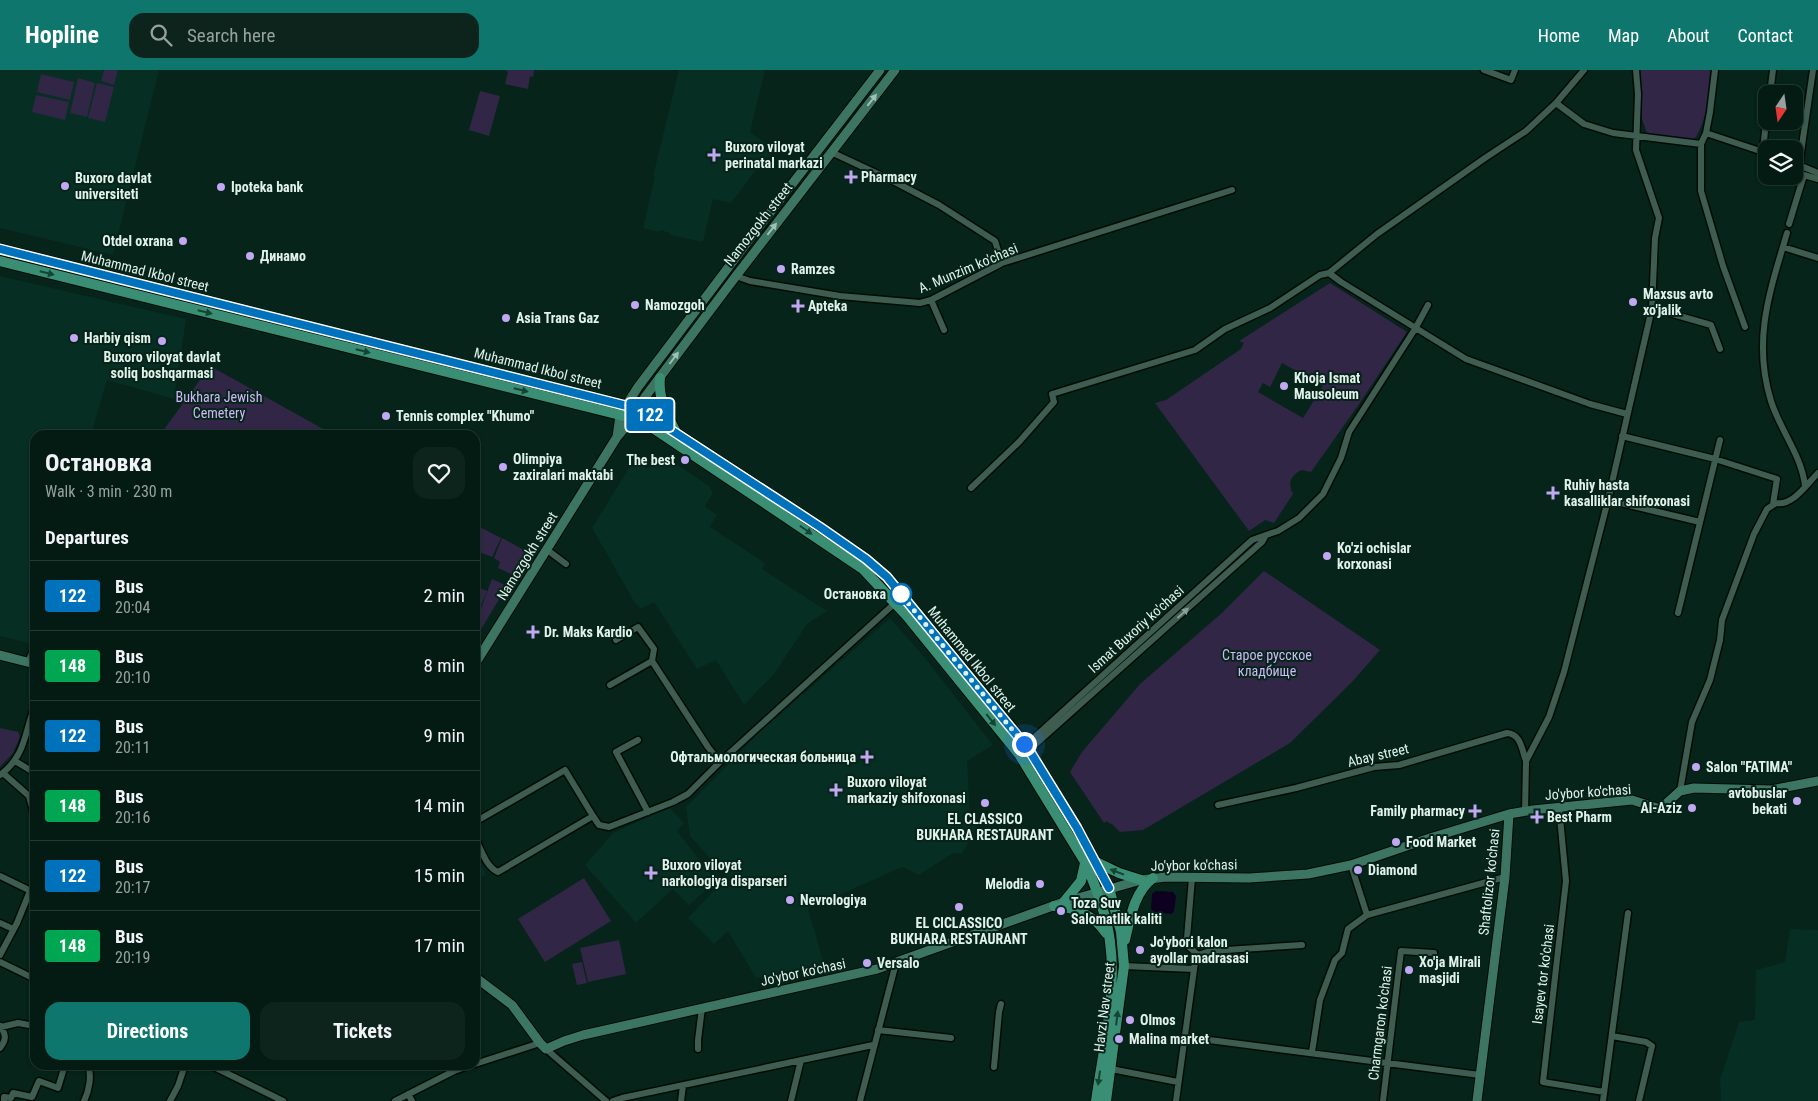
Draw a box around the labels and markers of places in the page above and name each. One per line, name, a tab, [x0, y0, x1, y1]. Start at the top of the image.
place label: Buxoro viloyat perinatal markazi	[725, 139, 823, 171]
marker: Buxoro viloyat perinatal markazi	[707, 148, 721, 162]
place label: Pharmacy	[861, 169, 917, 185]
place label: Buxoro davlat universiteti	[75, 170, 151, 202]
marker: Pharmacy	[845, 171, 857, 183]
place label: Ipoteka bank	[231, 179, 304, 195]
marker: Buxoro davlat universiteti	[59, 180, 71, 192]
marker: Ipoteka bank	[215, 181, 227, 193]
place label: Otdel oxrana	[102, 233, 173, 249]
marker: Otdel oxrana	[177, 235, 189, 247]
place label: Динамо	[260, 248, 306, 264]
marker: Динамо	[244, 250, 256, 262]
place label: Ramzes	[791, 261, 835, 277]
marker: Ramzes	[775, 263, 787, 275]
place label: Maxsus avto xo'jalik	[1643, 286, 1713, 318]
marker: Maxsus avto xo'jalik	[1627, 296, 1639, 308]
place label: Namozgoh	[645, 297, 705, 313]
place label: Apteka	[808, 298, 848, 314]
marker: Namozgoh	[629, 299, 641, 311]
marker: Apteka	[792, 300, 804, 312]
place label: Asia Trans Gaz	[516, 310, 599, 326]
marker: Asia Trans Gaz	[500, 312, 512, 324]
place label: Harbiy qism	[84, 330, 151, 346]
marker: Harbiy qism	[68, 332, 80, 344]
marker: Buxoro viloyat davlat soliq boshqarmasi	[156, 335, 168, 347]
place label: Buxoro viloyat davlat soliq boshqarmasi	[104, 349, 220, 381]
place label: Khoja Ismat Mausoleum	[1294, 370, 1360, 402]
marker: Khoja Ismat Mausoleum	[1278, 380, 1290, 392]
place label: Tennis complex "Khumo"	[396, 408, 535, 424]
marker: Tennis complex "Khumo"	[380, 410, 392, 422]
place label: Olimpiya zaxiralari maktabi	[513, 451, 613, 483]
place label: The best	[626, 452, 675, 468]
marker: The best	[679, 454, 691, 466]
marker: Olimpiya zaxiralari maktabi	[497, 461, 509, 473]
place label: Ruhiy hasta kasalliklar shifoxonasi	[1564, 477, 1690, 509]
marker: Ruhiy hasta kasalliklar shifoxonasi	[1546, 486, 1560, 500]
place label: Ko'zi ochislar korxonasi	[1337, 540, 1412, 572]
marker: Ko'zi ochislar korxonasi	[1321, 550, 1333, 562]
marker: Остановка	[890, 583, 912, 605]
place label: Остановка	[824, 586, 886, 602]
place label: Dr. Maks Kardio	[544, 624, 632, 640]
marker: Dr. Maks Kardio	[526, 625, 540, 639]
place label: Офтальмологическая больница	[670, 749, 856, 765]
marker: Офтальмологическая больница	[860, 750, 874, 764]
place label: Salon "FATIMA"	[1706, 759, 1793, 775]
marker: Salon "FATIMA"	[1690, 761, 1702, 773]
place label: Buxoro viloyat markaziy shifoxonasi	[847, 774, 966, 806]
marker: Buxoro viloyat markaziy shifoxonasi	[829, 783, 843, 797]
place label: avtobuslar bekati	[1728, 785, 1787, 817]
marker: avtobuslar bekati	[1791, 795, 1803, 807]
marker: EL CLASSICO BUKHARA RESTAURANT	[979, 797, 991, 809]
place label: Al-Aziz	[1640, 800, 1682, 816]
marker: Al-Aziz	[1686, 802, 1698, 814]
place label: Family pharmacy	[1370, 803, 1466, 819]
marker: Family pharmacy	[1469, 805, 1481, 817]
place label: Best Pharm	[1547, 809, 1612, 825]
place label: EL CLASSICO BUKHARA RESTAURANT	[916, 811, 1054, 843]
marker: Best Pharm	[1531, 811, 1543, 823]
place label: Food Market	[1406, 834, 1476, 850]
marker: Food Market	[1390, 836, 1402, 848]
place label: Buxoro viloyat narkologiya disparseri	[662, 857, 787, 889]
place label: Diamond	[1368, 862, 1417, 878]
marker: Diamond	[1352, 864, 1364, 876]
marker: Buxoro viloyat narkologiya disparseri	[644, 866, 658, 880]
place label: Melodia	[985, 876, 1030, 892]
marker: Melodia	[1034, 878, 1046, 890]
place label: Nevrologiya	[800, 892, 867, 908]
marker: Nevrologiya	[784, 894, 796, 906]
place label: Toza Suv Salomatlik kaliti	[1071, 895, 1162, 927]
marker: EL ClCLASSICO BUKHARA RESTAURANT	[953, 901, 965, 913]
marker: Toza Suv Salomatlik kaliti	[1055, 905, 1067, 917]
place label: EL ClCLASSICO BUKHARA RESTAURANT	[890, 915, 1028, 947]
place label: Jo'ybori kalon ayollar madrasasi	[1150, 934, 1249, 966]
marker: Jo'ybori kalon ayollar madrasasi	[1134, 944, 1146, 956]
place label: Xo'ja Mirali masjidi	[1419, 954, 1481, 986]
place label: Versalo	[877, 955, 920, 971]
marker: Versalo	[861, 957, 873, 969]
marker: Xo'ja Mirali masjidi	[1403, 964, 1415, 976]
place label: Olmos	[1140, 1012, 1176, 1028]
marker: Olmos	[1124, 1014, 1136, 1026]
place label: Malina market	[1129, 1031, 1209, 1047]
marker: Malina market	[1113, 1033, 1125, 1045]

